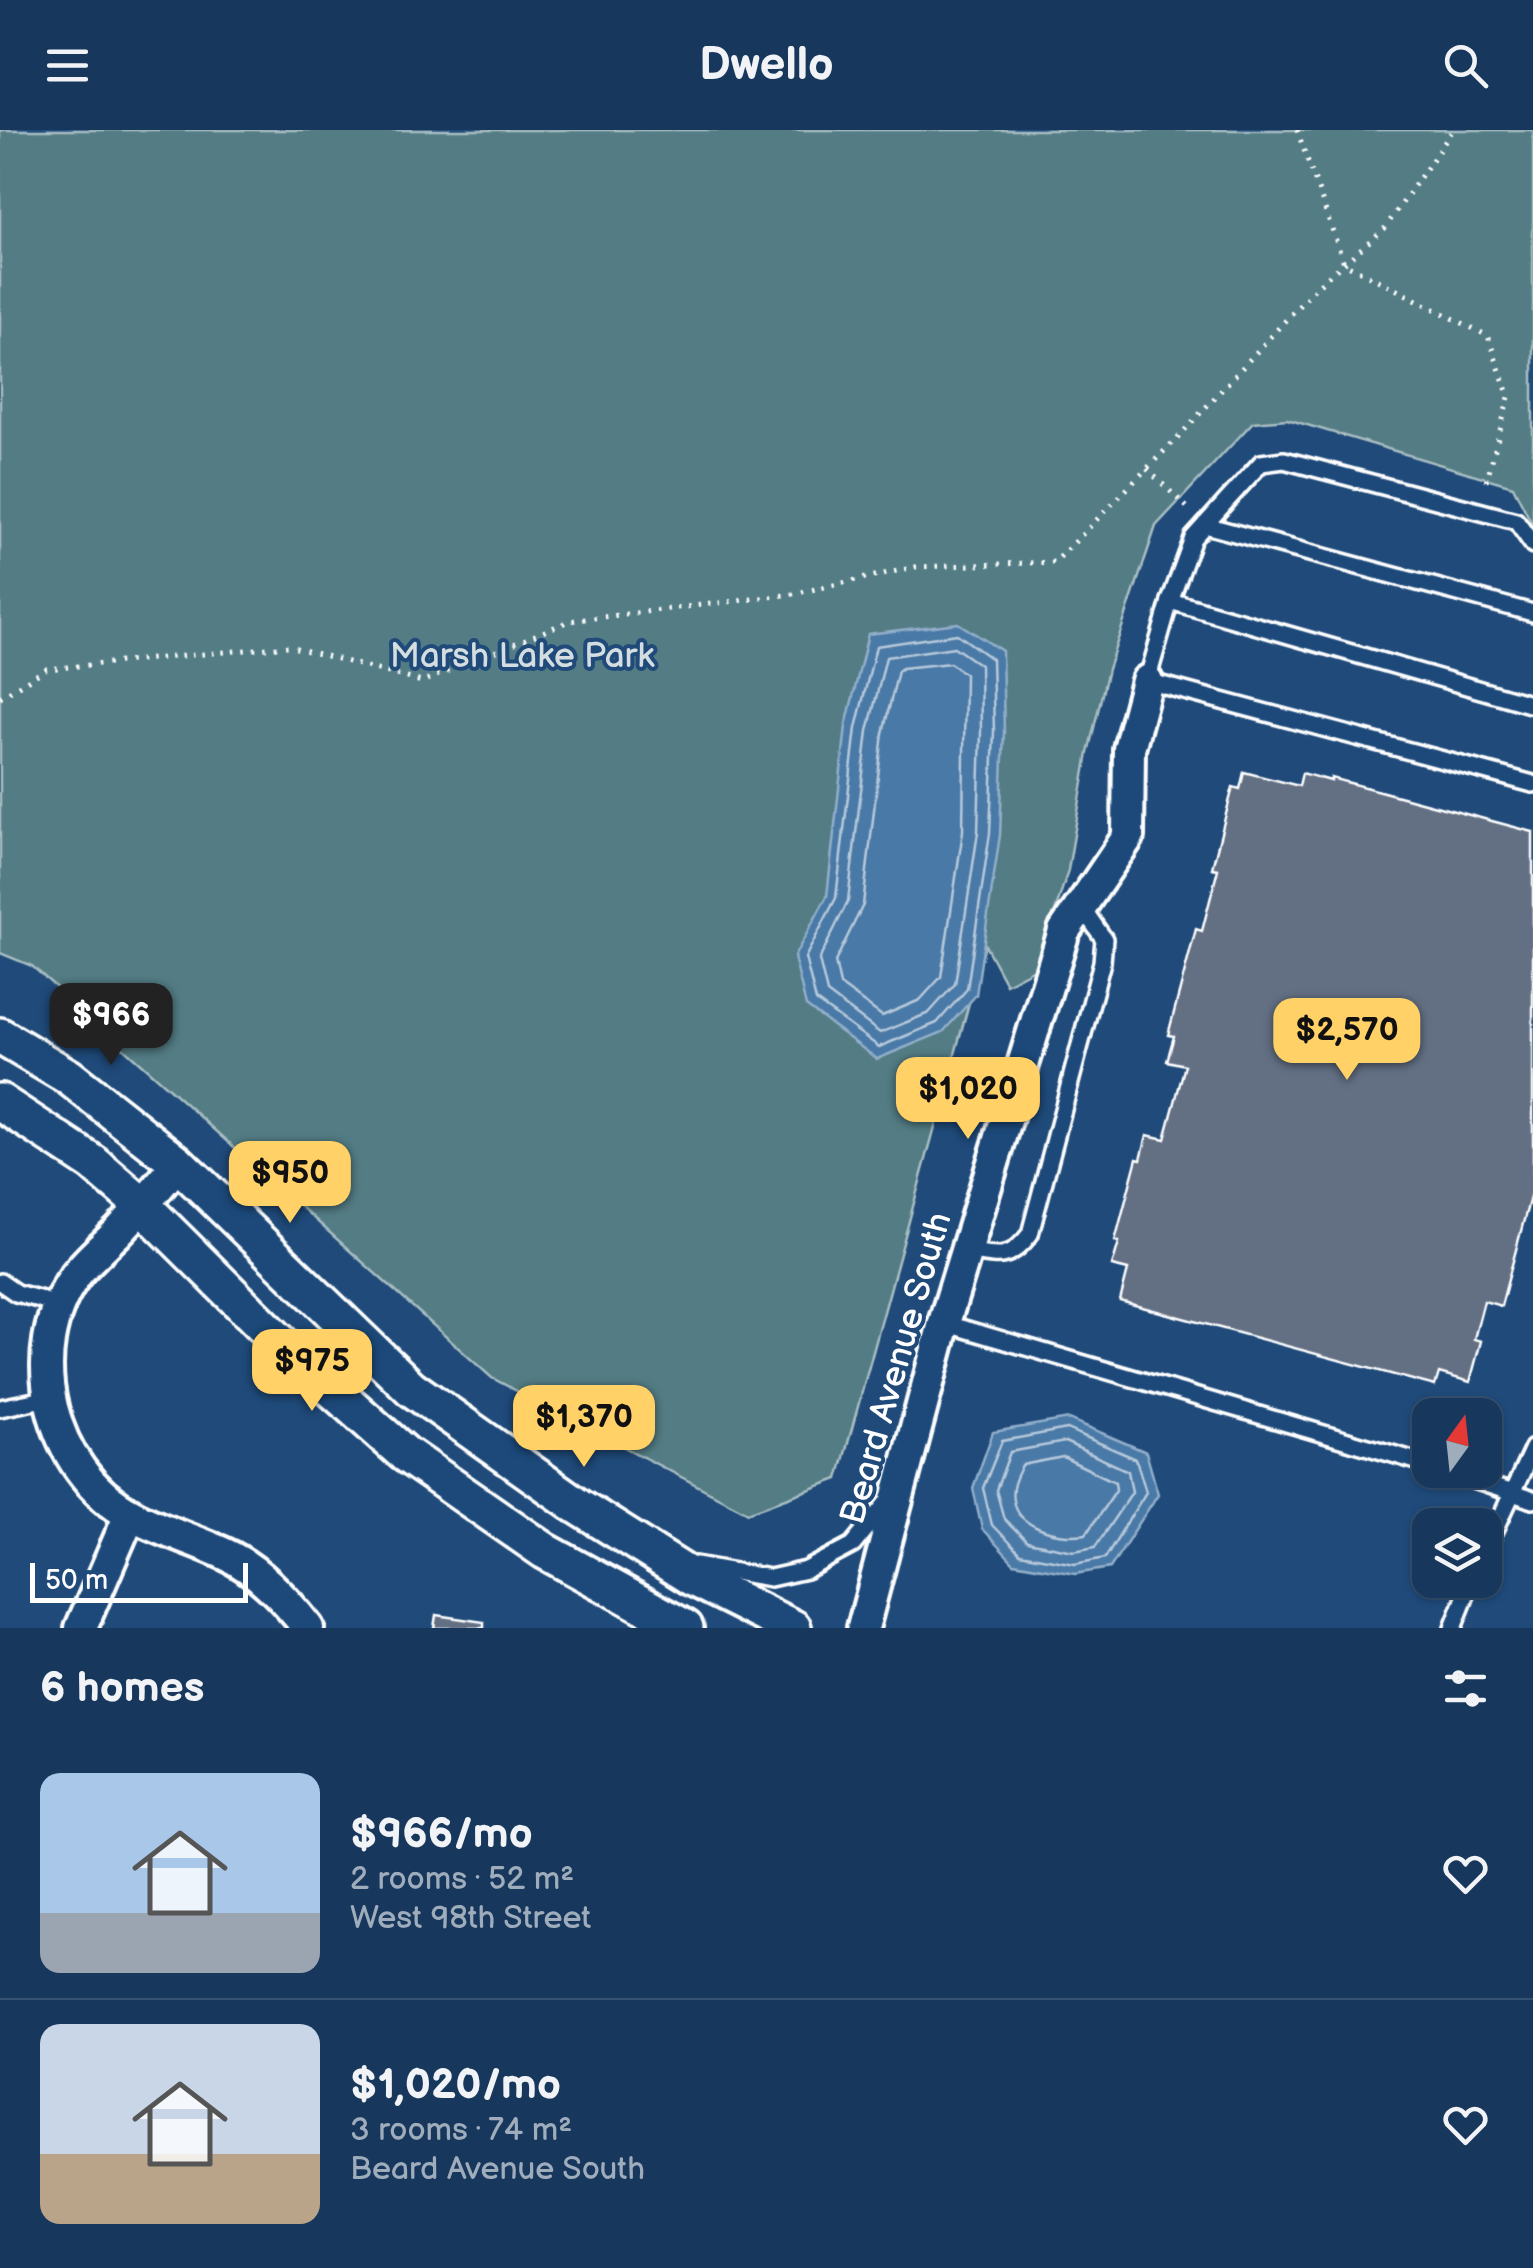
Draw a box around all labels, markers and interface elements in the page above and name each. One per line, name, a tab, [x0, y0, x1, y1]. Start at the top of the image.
icon: menu	[40, 38, 95, 93]
text: Dwello	[699, 38, 834, 93]
icon: search	[1438, 38, 1493, 93]
park label: Marsh Lake Park	[390, 635, 655, 678]
pin: $966	[52, 983, 170, 1068]
text: $966	[72, 996, 150, 1035]
pin: $2,570	[1266, 998, 1428, 1083]
text: $2,570	[1295, 1011, 1399, 1050]
pin: $1,020	[887, 1057, 1049, 1142]
text: $1,020	[918, 1070, 1018, 1109]
pin: $950	[231, 1141, 349, 1226]
text: $950	[251, 1154, 329, 1193]
street label: Beard Avenue South	[831, 1207, 962, 1529]
pin: $975	[253, 1329, 371, 1414]
text: $975	[274, 1342, 350, 1381]
pin: $1,370	[503, 1385, 665, 1470]
text: $1,370	[535, 1398, 633, 1437]
north arrow	[1412, 1398, 1502, 1488]
map controls	[1412, 1398, 1502, 1598]
button: layers	[1412, 1508, 1502, 1598]
scale bar	[30, 1558, 248, 1602]
text: 50 m	[45, 1564, 108, 1597]
icon: filters	[1438, 1661, 1493, 1716]
text: 6 homes	[40, 1663, 204, 1714]
text: $966/mo	[350, 1809, 533, 1860]
icon: home	[120, 1813, 240, 1933]
icon: heart	[1438, 1846, 1493, 1901]
text: 2 rooms · 52 m²	[350, 1860, 574, 1899]
text: West 98th Street	[350, 1899, 591, 1938]
text: $1,020/mo	[350, 2060, 561, 2111]
icon: home	[120, 2064, 240, 2184]
icon: heart	[1438, 2097, 1493, 2152]
text: 3 rooms · 74 m²	[350, 2111, 572, 2150]
text: Beard Avenue South	[350, 2150, 645, 2189]

